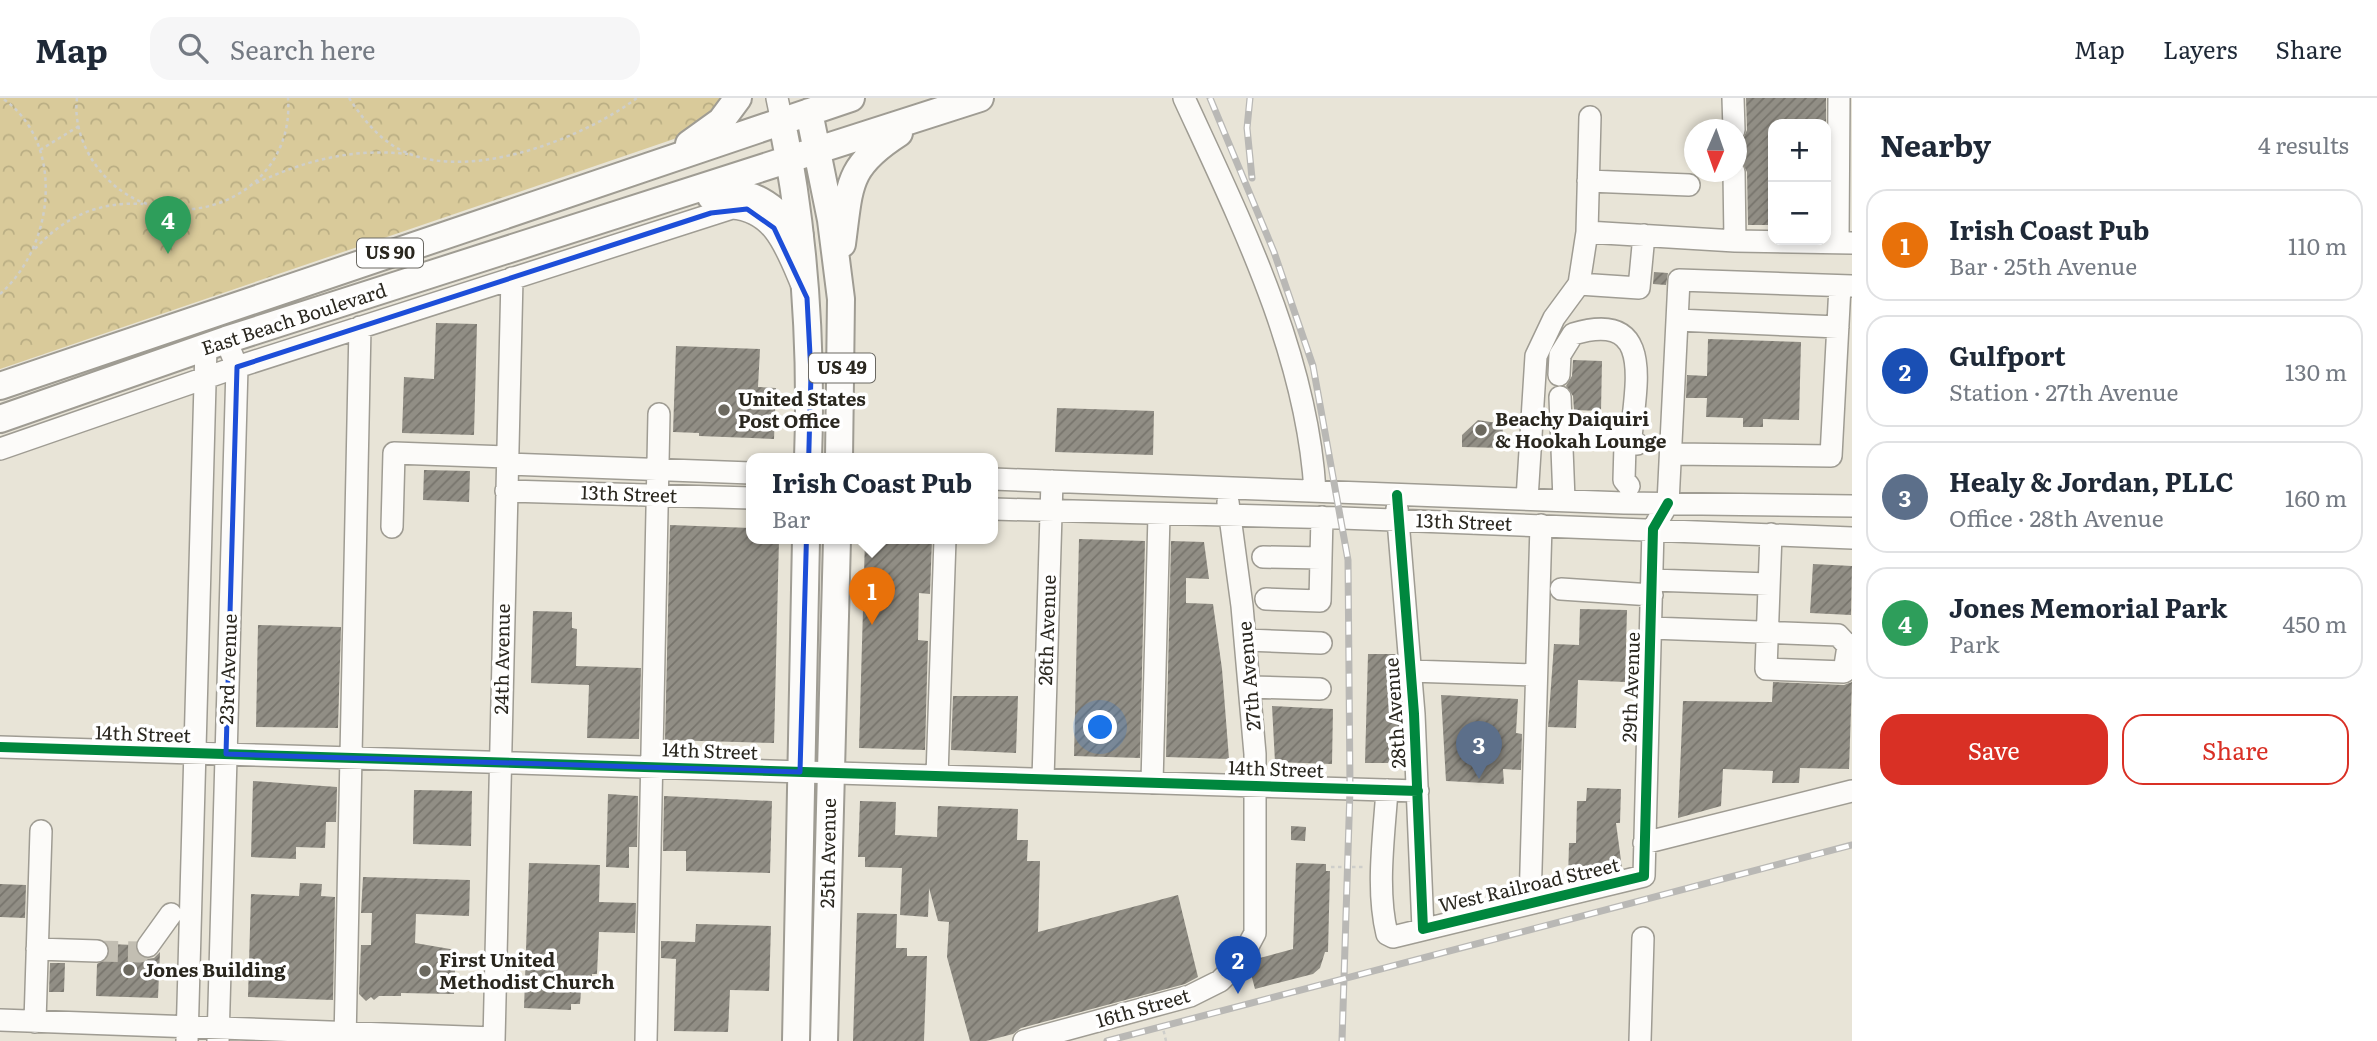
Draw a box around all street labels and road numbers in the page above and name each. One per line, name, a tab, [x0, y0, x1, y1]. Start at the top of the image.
road number: US 90	[357, 238, 423, 268]
street label: East Beach Boulevard	[198, 275, 390, 361]
road number: US 49	[809, 354, 875, 382]
street label: 13th Street	[580, 477, 678, 509]
street label: 13th Street	[1415, 505, 1513, 537]
street label: 26th Avenue	[1030, 574, 1062, 686]
street label: 24th Avenue	[486, 603, 516, 715]
street label: 23rd Avenue	[211, 613, 243, 725]
street label: 27th Avenue	[1229, 620, 1267, 732]
street label: 29th Avenue	[1614, 631, 1646, 743]
street label: 28th Avenue	[1376, 657, 1412, 769]
street label: 14th Street	[95, 717, 192, 749]
street label: 14th Street	[662, 734, 759, 766]
street label: 14th Street	[1228, 752, 1325, 784]
street label: 25th Avenue	[812, 798, 842, 908]
street label: West Railroad Street	[1436, 850, 1622, 918]
street label: 16th Street	[1093, 980, 1193, 1034]

